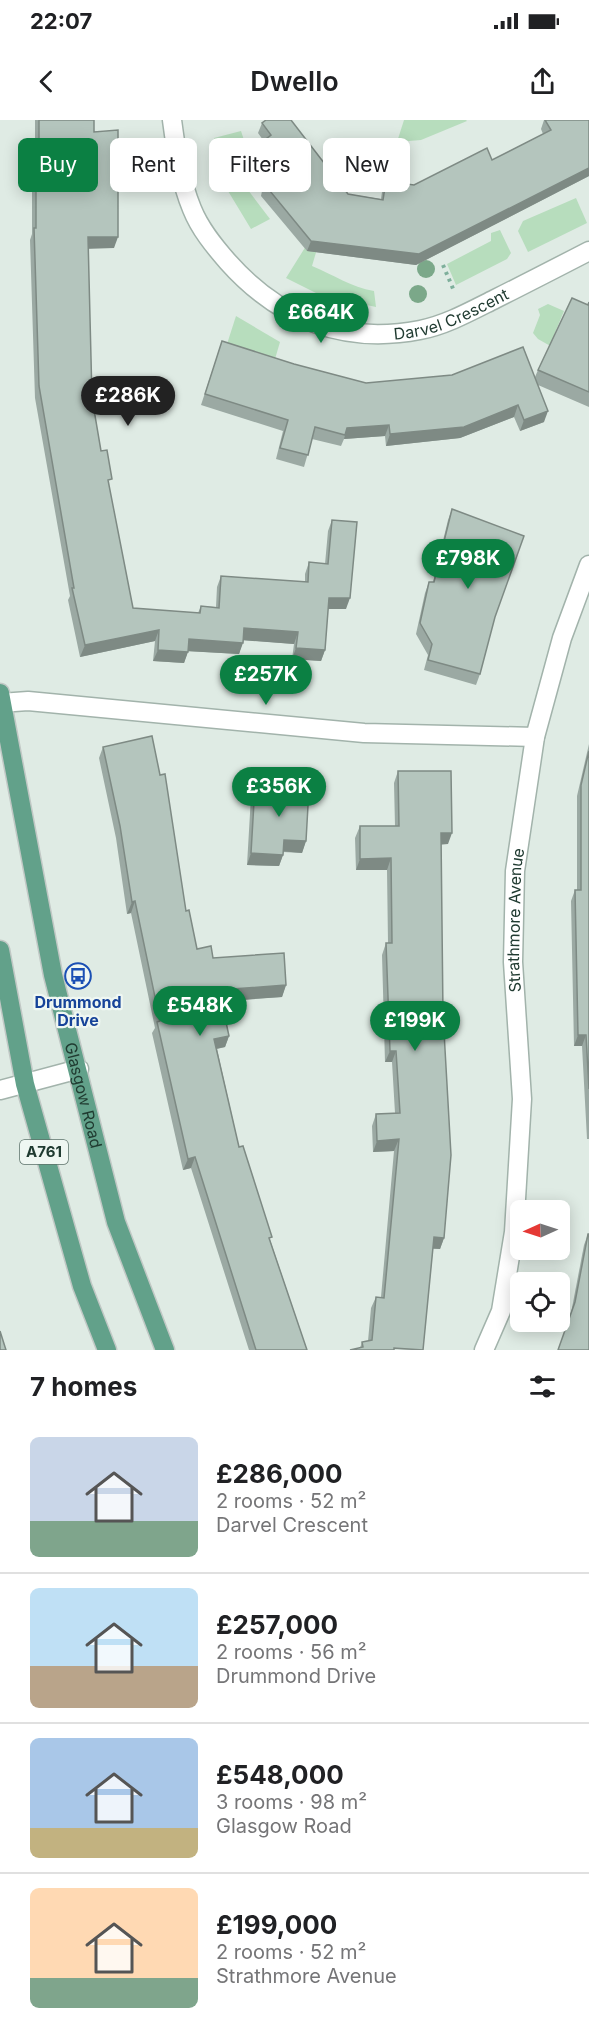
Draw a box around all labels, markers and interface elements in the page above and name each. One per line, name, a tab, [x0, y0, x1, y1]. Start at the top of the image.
text: 22:07	[30, 8, 92, 34]
icon: back	[30, 65, 63, 98]
text: Dwello	[250, 65, 339, 98]
icon: share	[526, 65, 559, 98]
chip: Buy	[18, 138, 98, 192]
chip: Rent	[110, 138, 197, 192]
chip: Filters	[209, 138, 311, 192]
chip: New	[323, 138, 410, 192]
street label: Darvel Crescent	[393, 284, 512, 344]
pin: £664K	[279, 293, 363, 344]
text: £664K	[288, 300, 354, 324]
pin: £286K	[86, 376, 170, 427]
text: £286K	[95, 383, 161, 407]
pin: £798K	[426, 539, 510, 590]
text: £798K	[436, 546, 500, 570]
pin: £257K	[224, 655, 308, 706]
text: £257K	[234, 662, 298, 686]
pin: £356K	[237, 767, 321, 818]
text: £356K	[246, 774, 312, 798]
street label: Strathmore Avenue	[503, 847, 528, 993]
bus stop icon: Drummond Drive	[63, 961, 93, 991]
pin: £548K	[158, 986, 242, 1037]
place label: Drummond Drive	[34, 992, 122, 1030]
text: £548K	[167, 993, 233, 1017]
pin: £199K	[373, 1001, 457, 1052]
text: £199K	[384, 1008, 446, 1032]
street label: Glasgow Road	[61, 1040, 107, 1150]
road number: A761	[20, 1140, 68, 1164]
north arrow	[510, 1200, 570, 1260]
map controls	[510, 1200, 570, 1332]
button: locate	[510, 1272, 570, 1332]
icon: filters	[526, 1370, 559, 1403]
text: 7 homes	[30, 1371, 137, 1402]
text: £286,000	[216, 1458, 343, 1489]
icon: home	[78, 1461, 150, 1533]
text: 2 rooms · 52 m²	[216, 1489, 366, 1513]
text: Darvel Crescent	[216, 1513, 368, 1537]
text: £257,000	[216, 1609, 338, 1640]
icon: home	[78, 1612, 150, 1684]
text: 2 rooms · 56 m²	[216, 1640, 367, 1664]
text: Drummond Drive	[216, 1664, 376, 1688]
text: £548,000	[216, 1759, 344, 1790]
icon: home	[78, 1762, 150, 1834]
text: 3 rooms · 98 m²	[216, 1790, 367, 1814]
text: Glasgow Road	[216, 1814, 352, 1838]
text: £199,000	[216, 1909, 337, 1940]
icon: home	[78, 1912, 150, 1984]
text: 2 rooms · 52 m²	[216, 1940, 366, 1964]
text: Strathmore Avenue	[216, 1964, 397, 1988]

